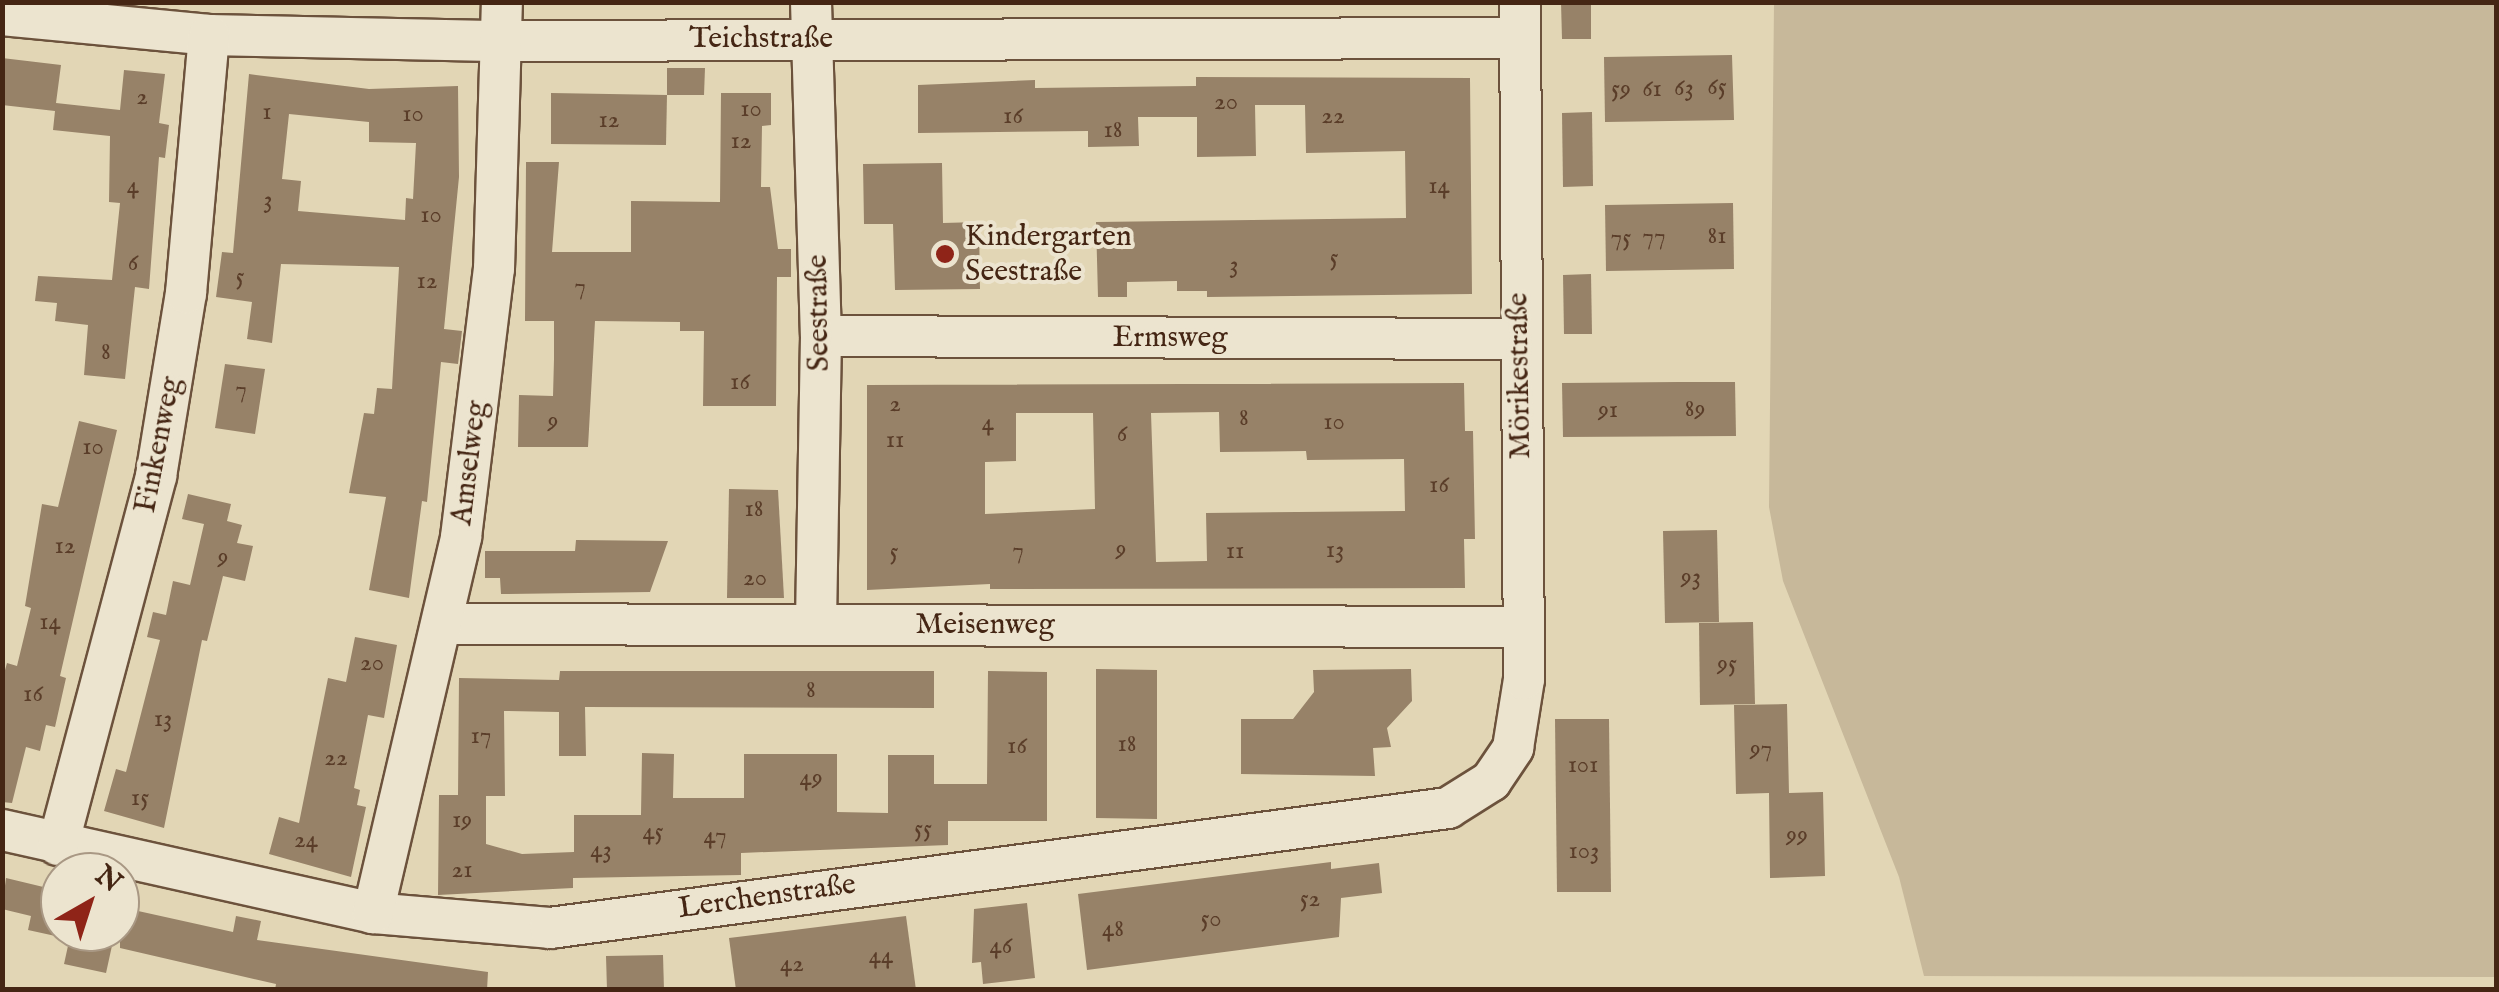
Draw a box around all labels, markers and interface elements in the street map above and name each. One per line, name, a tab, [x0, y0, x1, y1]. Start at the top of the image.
street label: Teichstraße	[689, 21, 833, 57]
house number: 65	[1707, 72, 1727, 102]
house number: 63	[1674, 73, 1694, 103]
house number: 59	[1611, 74, 1631, 104]
house number: 61	[1642, 74, 1662, 104]
house number: 2	[136, 82, 148, 112]
house number: 20	[1214, 87, 1238, 117]
house number: 10	[740, 94, 762, 124]
house number: 1	[262, 97, 272, 127]
house number: 10	[402, 99, 424, 129]
house number: 16	[1003, 101, 1023, 131]
house number: 22	[1321, 101, 1345, 131]
house number: 12	[598, 105, 620, 135]
house number: 18	[1103, 115, 1123, 145]
house number: 12	[730, 126, 752, 156]
house number: 4	[127, 171, 139, 201]
house number: 14	[1428, 171, 1450, 201]
house number: 3	[263, 185, 273, 215]
house number: 10	[420, 200, 442, 230]
place label: Kindergarten Seestraße	[965, 219, 1132, 290]
house number: 81	[1707, 221, 1727, 251]
house number: 77	[1642, 222, 1666, 252]
house number: 75	[1611, 223, 1631, 253]
marker: Kindergarten Seestraße	[934, 243, 956, 265]
house number: 5	[1329, 243, 1339, 273]
house number: 6	[128, 248, 138, 278]
house number: 3	[1229, 250, 1239, 280]
street label: Seestraße	[800, 254, 838, 372]
house number: 5	[235, 262, 245, 292]
house number: 12	[416, 266, 438, 296]
house number: 7	[574, 272, 586, 302]
street label: Mörikestraße	[1501, 292, 1539, 460]
street label: Ermsweg	[1112, 320, 1228, 356]
house number: 8	[101, 337, 111, 367]
house number: 16	[730, 367, 750, 397]
street label: Finkenweg	[128, 374, 190, 516]
house number: 7	[235, 375, 247, 405]
house number: 2	[889, 389, 901, 419]
house number: 89	[1685, 394, 1705, 424]
house number: 91	[1598, 395, 1618, 425]
street label: Amselweg	[445, 399, 495, 527]
house number: 8	[1239, 403, 1249, 433]
house number: 9	[548, 406, 558, 436]
house number: 10	[1323, 407, 1345, 437]
house number: 4	[982, 408, 994, 438]
house number: 6	[1117, 419, 1127, 449]
house number: 11	[886, 425, 904, 455]
house number: 10	[82, 432, 104, 462]
house number: 16	[1429, 470, 1449, 500]
house number: 18	[744, 494, 764, 524]
house number: 12	[54, 531, 76, 561]
house number: 9	[1116, 534, 1126, 564]
house number: 13	[1326, 535, 1344, 565]
house number: 7	[1012, 536, 1024, 566]
house number: 11	[1226, 536, 1244, 566]
house number: 5	[889, 537, 899, 567]
house number: 9	[218, 542, 228, 572]
house number: 93	[1681, 562, 1701, 592]
house number: 20	[743, 563, 767, 593]
house number: 14	[39, 607, 61, 637]
street label: Meisenweg	[915, 607, 1055, 643]
house number: 20	[360, 648, 384, 678]
house number: 95	[1717, 649, 1737, 679]
house number: 8	[806, 675, 816, 705]
house number: 16	[23, 679, 43, 709]
house number: 13	[154, 704, 172, 734]
house number: 17	[470, 721, 492, 751]
house number: 18	[1117, 729, 1137, 759]
house number: 16	[1007, 731, 1027, 761]
house number: 97	[1750, 734, 1772, 764]
house number: 22	[324, 743, 348, 773]
house number: 101	[1568, 750, 1598, 780]
house number: 49	[799, 763, 823, 793]
house number: 15	[131, 783, 149, 813]
house number: 19	[452, 805, 472, 835]
house number: 55	[914, 814, 932, 844]
house number: 45	[642, 817, 664, 847]
house number: 99	[1786, 820, 1808, 850]
house number: 47	[703, 821, 727, 851]
house number: 24	[294, 825, 318, 855]
house number: 43	[590, 835, 612, 865]
house number: 103	[1569, 836, 1599, 866]
north arrow	[40, 852, 140, 952]
house number: 21	[451, 855, 473, 885]
text: N	[87, 859, 128, 901]
street label: Lerchenstraße	[676, 867, 858, 927]
house number: 52	[1300, 884, 1320, 914]
house number: 50	[1200, 904, 1222, 934]
house number: 48	[1102, 914, 1124, 944]
house number: 46	[990, 931, 1012, 961]
house number: 44	[869, 941, 893, 971]
house number: 42	[780, 949, 804, 979]

